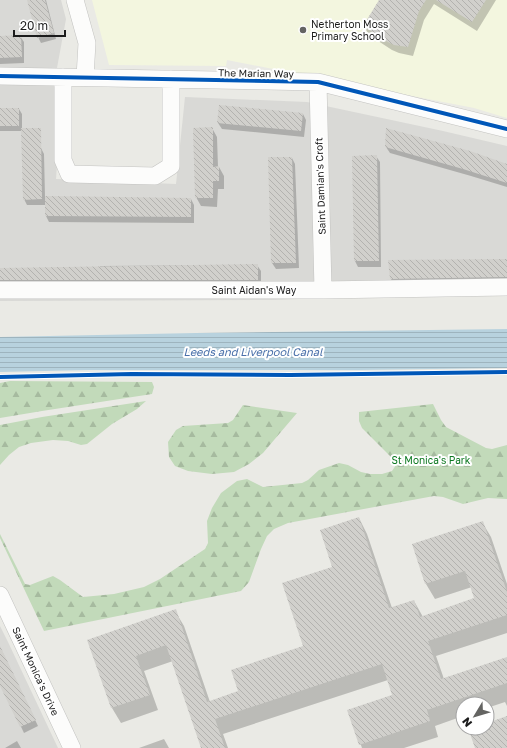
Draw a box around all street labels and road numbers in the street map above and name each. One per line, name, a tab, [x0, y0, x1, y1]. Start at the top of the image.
street label: The Marian Way	[218, 66, 295, 80]
street label: Saint Damian's Croft	[312, 137, 328, 235]
street label: Saint Aidan's Way	[212, 284, 297, 296]
street label: Saint Monica's Drive	[10, 625, 62, 717]

